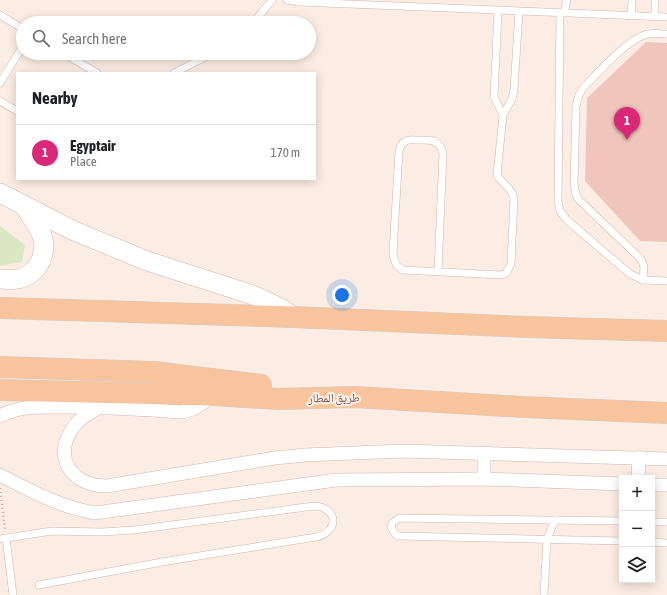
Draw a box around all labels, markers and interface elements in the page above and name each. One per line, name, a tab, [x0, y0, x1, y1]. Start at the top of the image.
search box	[16, 16, 316, 60]
icon: search	[30, 27, 52, 49]
text: Search here	[62, 30, 127, 47]
text: Nearby	[32, 88, 78, 108]
pin: 1	[614, 107, 640, 140]
text: Egyptair	[70, 137, 115, 154]
text: 1	[42, 145, 48, 160]
text: 170 m	[271, 145, 300, 160]
text: Place	[70, 154, 97, 169]
your location	[332, 285, 352, 305]
street label: طريق المطار	[307, 391, 360, 406]
map controls	[619, 475, 655, 583]
button: +	[619, 475, 655, 511]
button: −	[619, 511, 655, 547]
button: layers	[619, 547, 655, 583]

